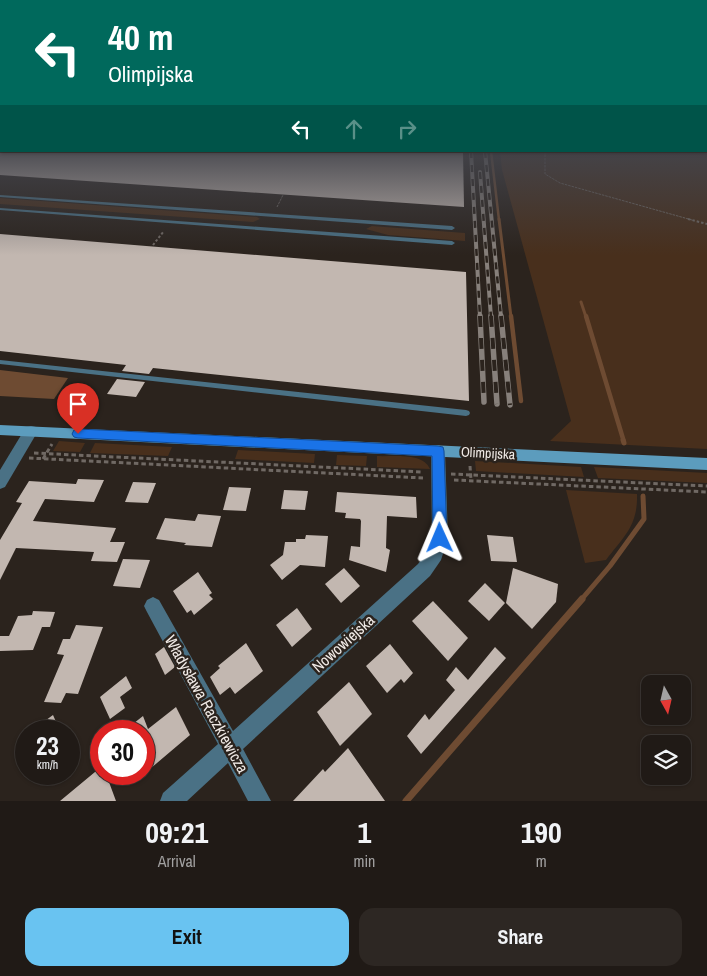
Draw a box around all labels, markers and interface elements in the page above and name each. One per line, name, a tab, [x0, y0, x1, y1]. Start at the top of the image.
text: 40 m	[108, 14, 173, 61]
icon: left	[25, 20, 90, 85]
text: Olimpijska	[108, 59, 193, 89]
icon: left	[287, 115, 315, 143]
icon: ahead	[340, 115, 368, 143]
icon: right	[393, 115, 421, 143]
pin	[57, 383, 99, 434]
icon: arrive	[64, 390, 92, 418]
street label: Olimpijska	[460, 443, 516, 463]
position arrow	[413, 511, 465, 563]
street label: Nowowiejska	[307, 608, 380, 677]
street label: Władysława Raczkiewicza	[160, 631, 254, 778]
north arrow	[641, 675, 691, 725]
map controls	[641, 675, 691, 785]
speed limit sign: 30	[90, 720, 155, 785]
text: 23	[36, 729, 59, 763]
button: layers	[641, 735, 691, 785]
text: km/h	[37, 757, 58, 773]
text: 09:21	[145, 812, 208, 852]
text: 1	[358, 812, 371, 852]
text: 190	[521, 812, 562, 852]
text: Arrival	[158, 850, 196, 872]
text: min	[353, 850, 375, 872]
text: m	[536, 850, 547, 872]
button: Exit	[25, 908, 349, 966]
button: Share	[359, 908, 682, 966]

